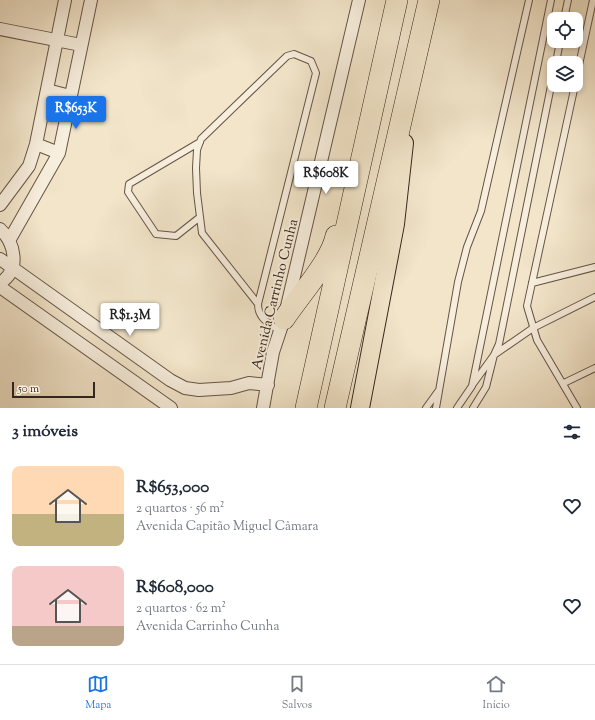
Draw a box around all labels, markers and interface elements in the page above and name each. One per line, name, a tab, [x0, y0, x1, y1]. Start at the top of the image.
map controls	[547, 12, 583, 92]
button: locate	[547, 12, 583, 48]
button: layers	[547, 56, 583, 92]
pin: R$653K	[43, 96, 109, 130]
text: R$653K	[55, 100, 97, 118]
pin: R$608K	[293, 161, 359, 195]
text: R$608K	[303, 165, 349, 183]
street label: Avenida Carrinho Cunha	[248, 217, 304, 372]
pin: R$1.3M	[97, 303, 163, 337]
text: R$1.3M	[109, 307, 151, 325]
scale bar	[12, 380, 95, 399]
text: 50 m	[18, 381, 39, 397]
text: 3 imóveis	[12, 420, 78, 444]
icon: filters	[561, 421, 583, 443]
text: R$653,000	[136, 476, 209, 500]
icon: home	[44, 482, 92, 530]
icon: heart	[561, 495, 583, 517]
text: 2 quartos · 56 m²	[136, 500, 224, 518]
text: Avenida Capitão Miguel Câmara	[136, 518, 318, 536]
text: R$608,000	[136, 576, 214, 600]
icon: home	[44, 582, 92, 630]
icon: heart	[561, 595, 583, 617]
text: 2 quartos · 62 m²	[136, 600, 226, 618]
text: Avenida Carrinho Cunha	[136, 618, 279, 636]
tab: Mapa	[85, 673, 111, 713]
tab: Salvos	[282, 673, 312, 713]
tab: Início	[483, 673, 510, 713]

